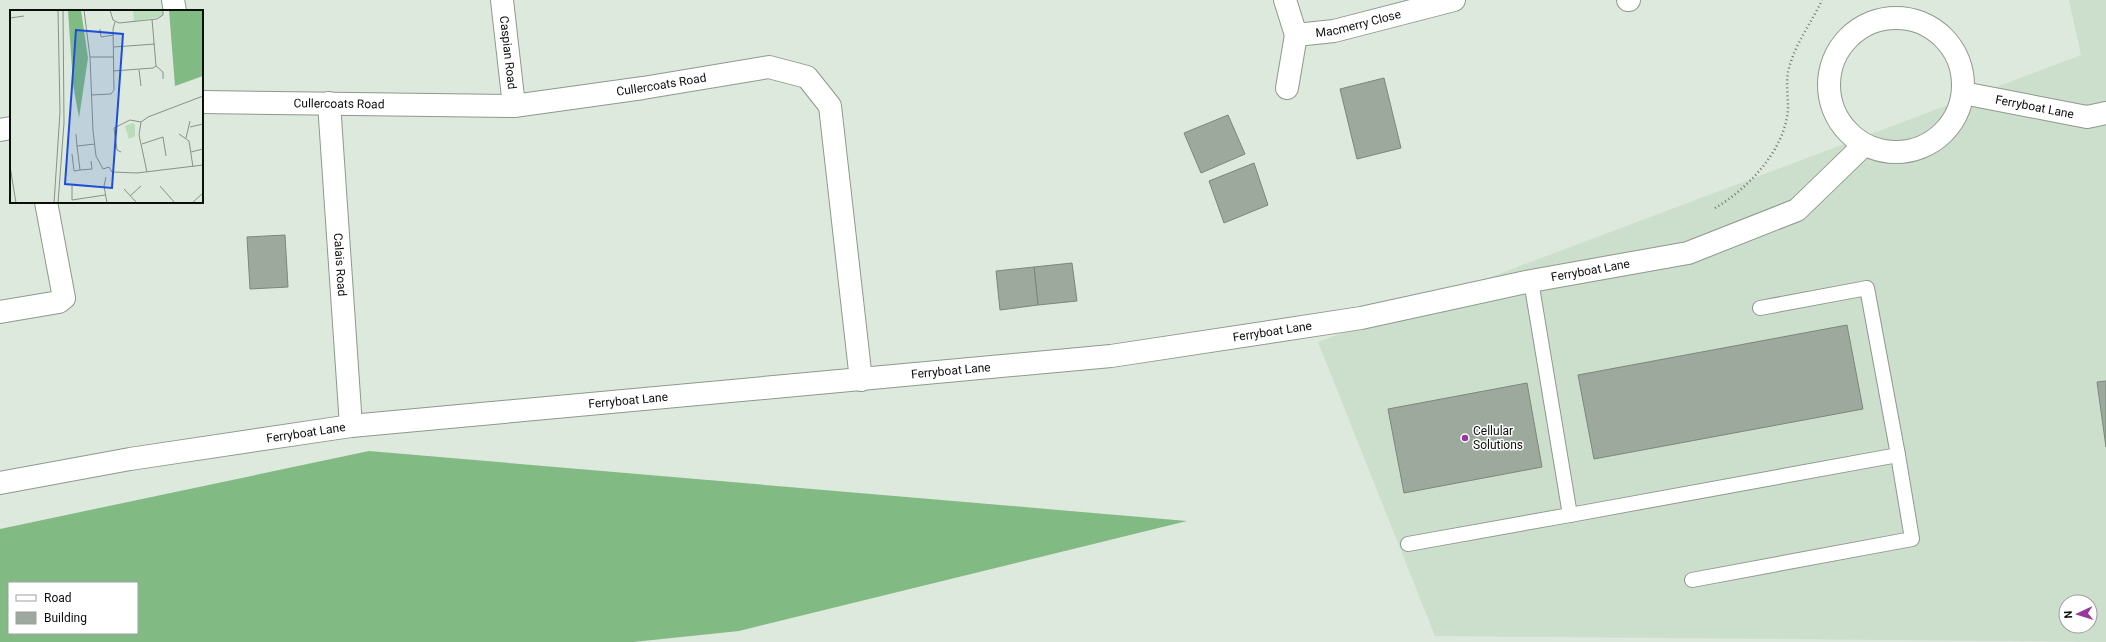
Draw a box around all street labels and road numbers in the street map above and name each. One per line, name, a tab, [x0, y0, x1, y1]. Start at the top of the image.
street label: Macmerry Close	[1315, 7, 1402, 40]
street label: Caspian Road	[497, 15, 519, 90]
street label: Cullercoats Road	[616, 71, 707, 99]
street label: Ferryboat Lane	[1994, 92, 2075, 121]
street label: Cullercoats Road	[293, 96, 385, 111]
street label: Calais Road	[331, 232, 349, 297]
street label: Ferryboat Lane	[1550, 257, 1631, 284]
street label: Ferryboat Lane	[1232, 319, 1313, 344]
street label: Ferryboat Lane	[910, 360, 991, 381]
street label: Ferryboat Lane	[588, 390, 669, 411]
street label: Ferryboat Lane	[265, 420, 346, 446]

